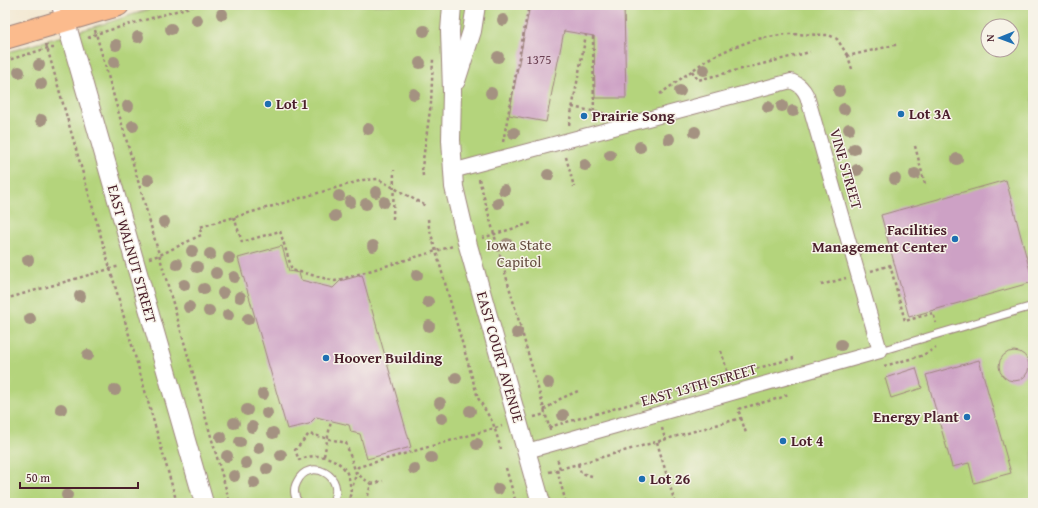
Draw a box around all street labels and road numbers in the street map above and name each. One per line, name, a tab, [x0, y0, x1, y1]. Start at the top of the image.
street label: VINE STREET	[825, 126, 868, 212]
street label: EAST WALNUT STREET	[103, 182, 162, 326]
street label: EAST COURT AVENUE	[472, 289, 529, 425]
street label: EAST 13TH STREET	[638, 358, 760, 411]

